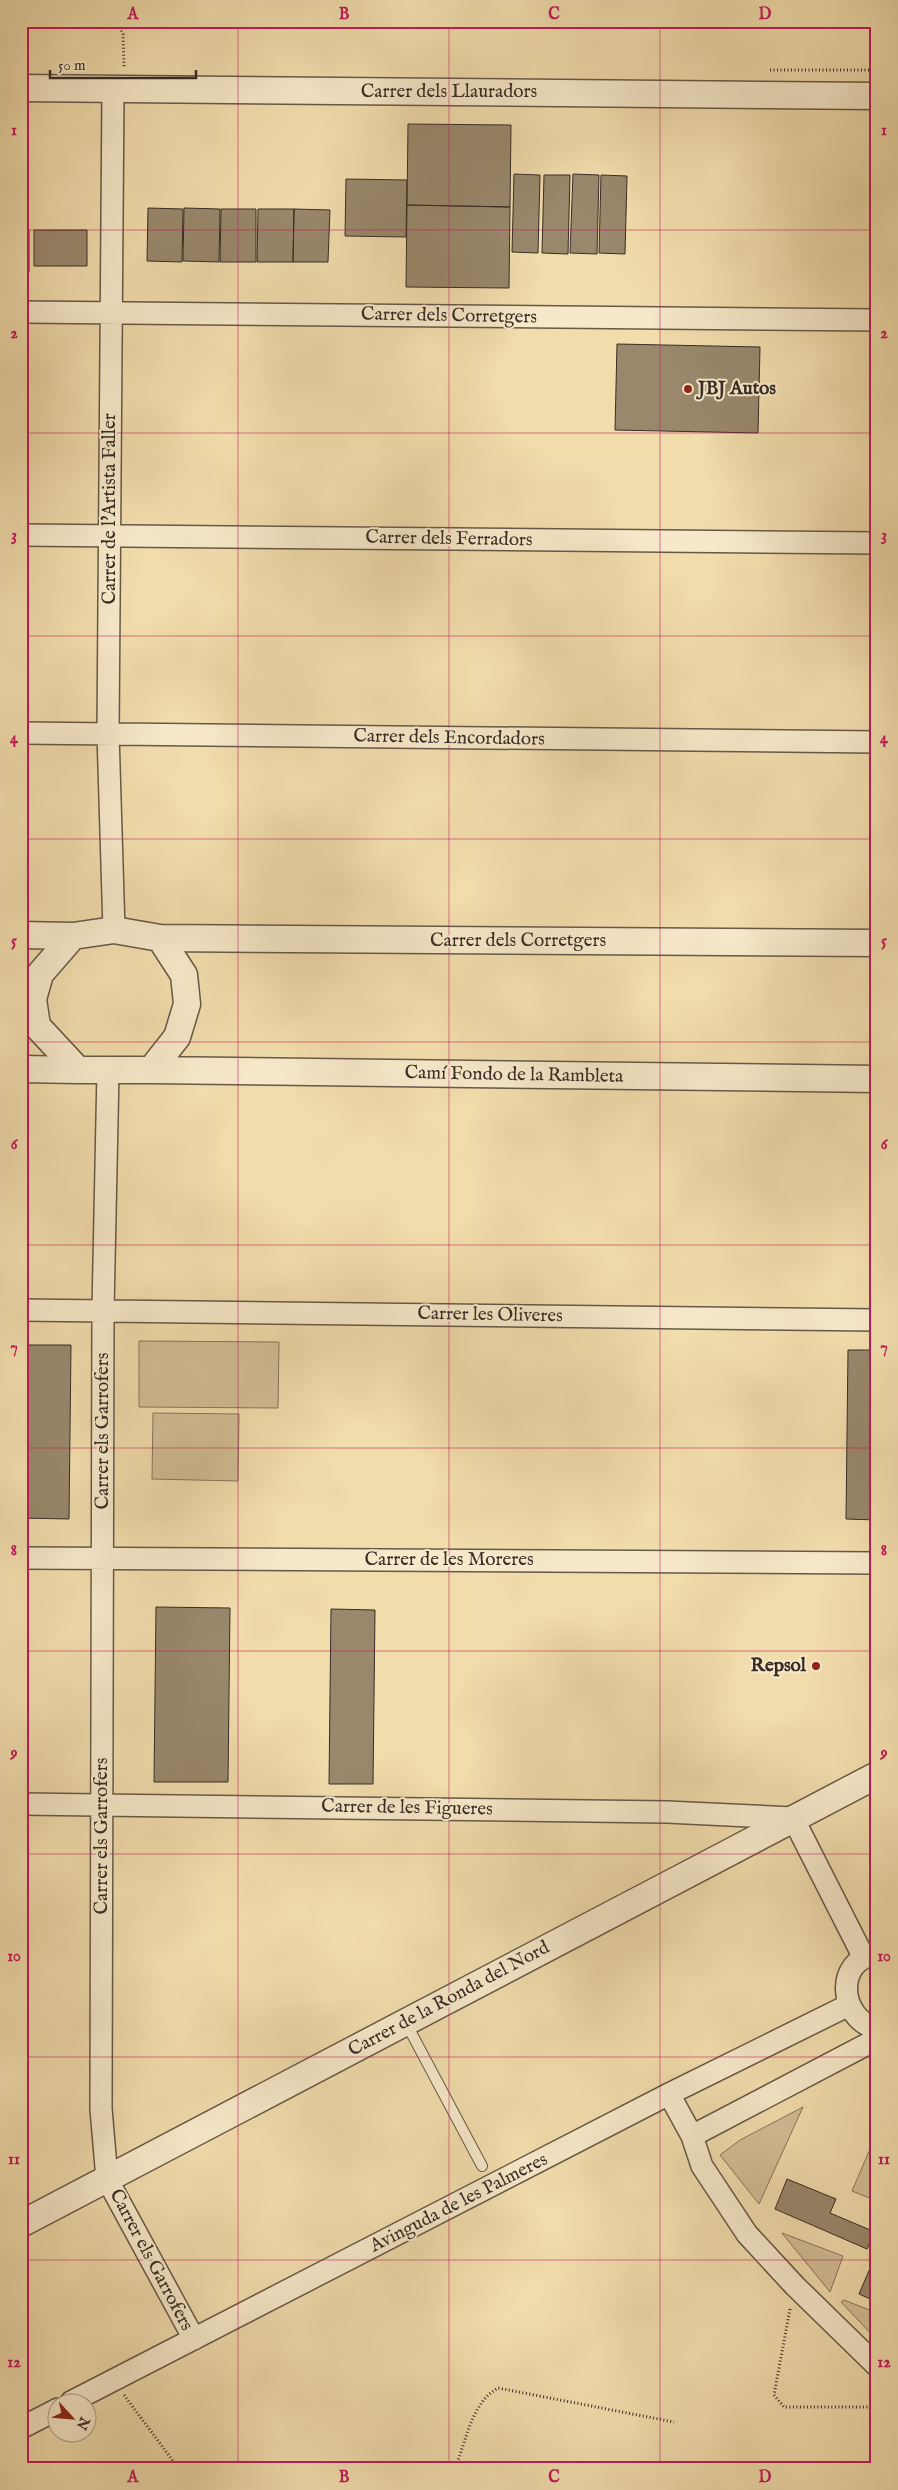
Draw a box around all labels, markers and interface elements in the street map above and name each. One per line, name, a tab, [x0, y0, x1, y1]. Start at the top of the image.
text: A	[127, 5, 140, 25]
text: B	[339, 5, 350, 25]
text: C	[548, 5, 560, 25]
text: D	[759, 5, 772, 25]
scale bar	[50, 48, 196, 80]
text: 50 m	[58, 56, 86, 75]
street label: Carrer dels Llauradors	[361, 80, 537, 104]
text: 1	[11, 121, 17, 141]
text: 1	[881, 121, 887, 141]
street label: Carrer dels Corretgers	[361, 302, 537, 330]
text: 2	[10, 324, 18, 344]
text: 2	[880, 324, 888, 344]
place label: JBJ Autos	[695, 377, 776, 401]
marker: JBJ Autos	[682, 383, 694, 395]
street label: Carrer de l'Artista Faller	[98, 413, 122, 605]
text: 3	[11, 526, 17, 546]
street label: Carrer dels Ferradors	[365, 526, 533, 552]
text: 3	[881, 526, 887, 546]
street label: Carrer dels Encordadors	[353, 724, 545, 752]
text: 4	[10, 729, 19, 749]
text: 4	[880, 729, 889, 749]
street label: Carrer dels Corretgers	[430, 929, 606, 953]
text: 5	[11, 932, 17, 952]
text: 5	[881, 932, 887, 952]
street label: Camí Fondo de la Rambleta	[404, 1061, 624, 1089]
text: 6	[11, 1135, 19, 1155]
text: 6	[881, 1135, 889, 1155]
street label: Carrer les Oliveres	[417, 1302, 563, 1328]
text: 7	[10, 1338, 18, 1358]
text: 7	[880, 1338, 888, 1358]
street label: Carrer els Garrofers	[91, 1353, 115, 1510]
text: 8	[11, 1541, 17, 1561]
text: 8	[881, 1541, 887, 1561]
street label: Carrer de les Moreres	[364, 1548, 534, 1572]
place label: Repsol	[751, 1654, 807, 1678]
marker: Repsol	[810, 1660, 822, 1672]
text: 9	[10, 1744, 18, 1764]
text: 9	[880, 1744, 888, 1764]
street label: Carrer els Garrofers	[90, 1758, 114, 1915]
street label: Carrer de les Figueres	[321, 1795, 493, 1821]
street label: Carrer de la Ronda del Nord	[344, 1935, 555, 2062]
text: 10	[7, 1947, 21, 1967]
text: 10	[877, 1947, 891, 1967]
street label: Avinguda de les Palmeres	[365, 2148, 552, 2259]
text: 11	[8, 2150, 20, 2170]
text: 11	[878, 2150, 890, 2170]
street label: Carrer els Garrofers	[104, 2185, 198, 2335]
text: 12	[7, 2353, 21, 2373]
text: 12	[877, 2353, 891, 2373]
north arrow	[48, 2392, 98, 2442]
text: N	[72, 2413, 94, 2433]
text: A	[127, 2468, 140, 2488]
text: B	[339, 2468, 350, 2488]
text: C	[548, 2468, 560, 2488]
text: D	[759, 2468, 772, 2488]

